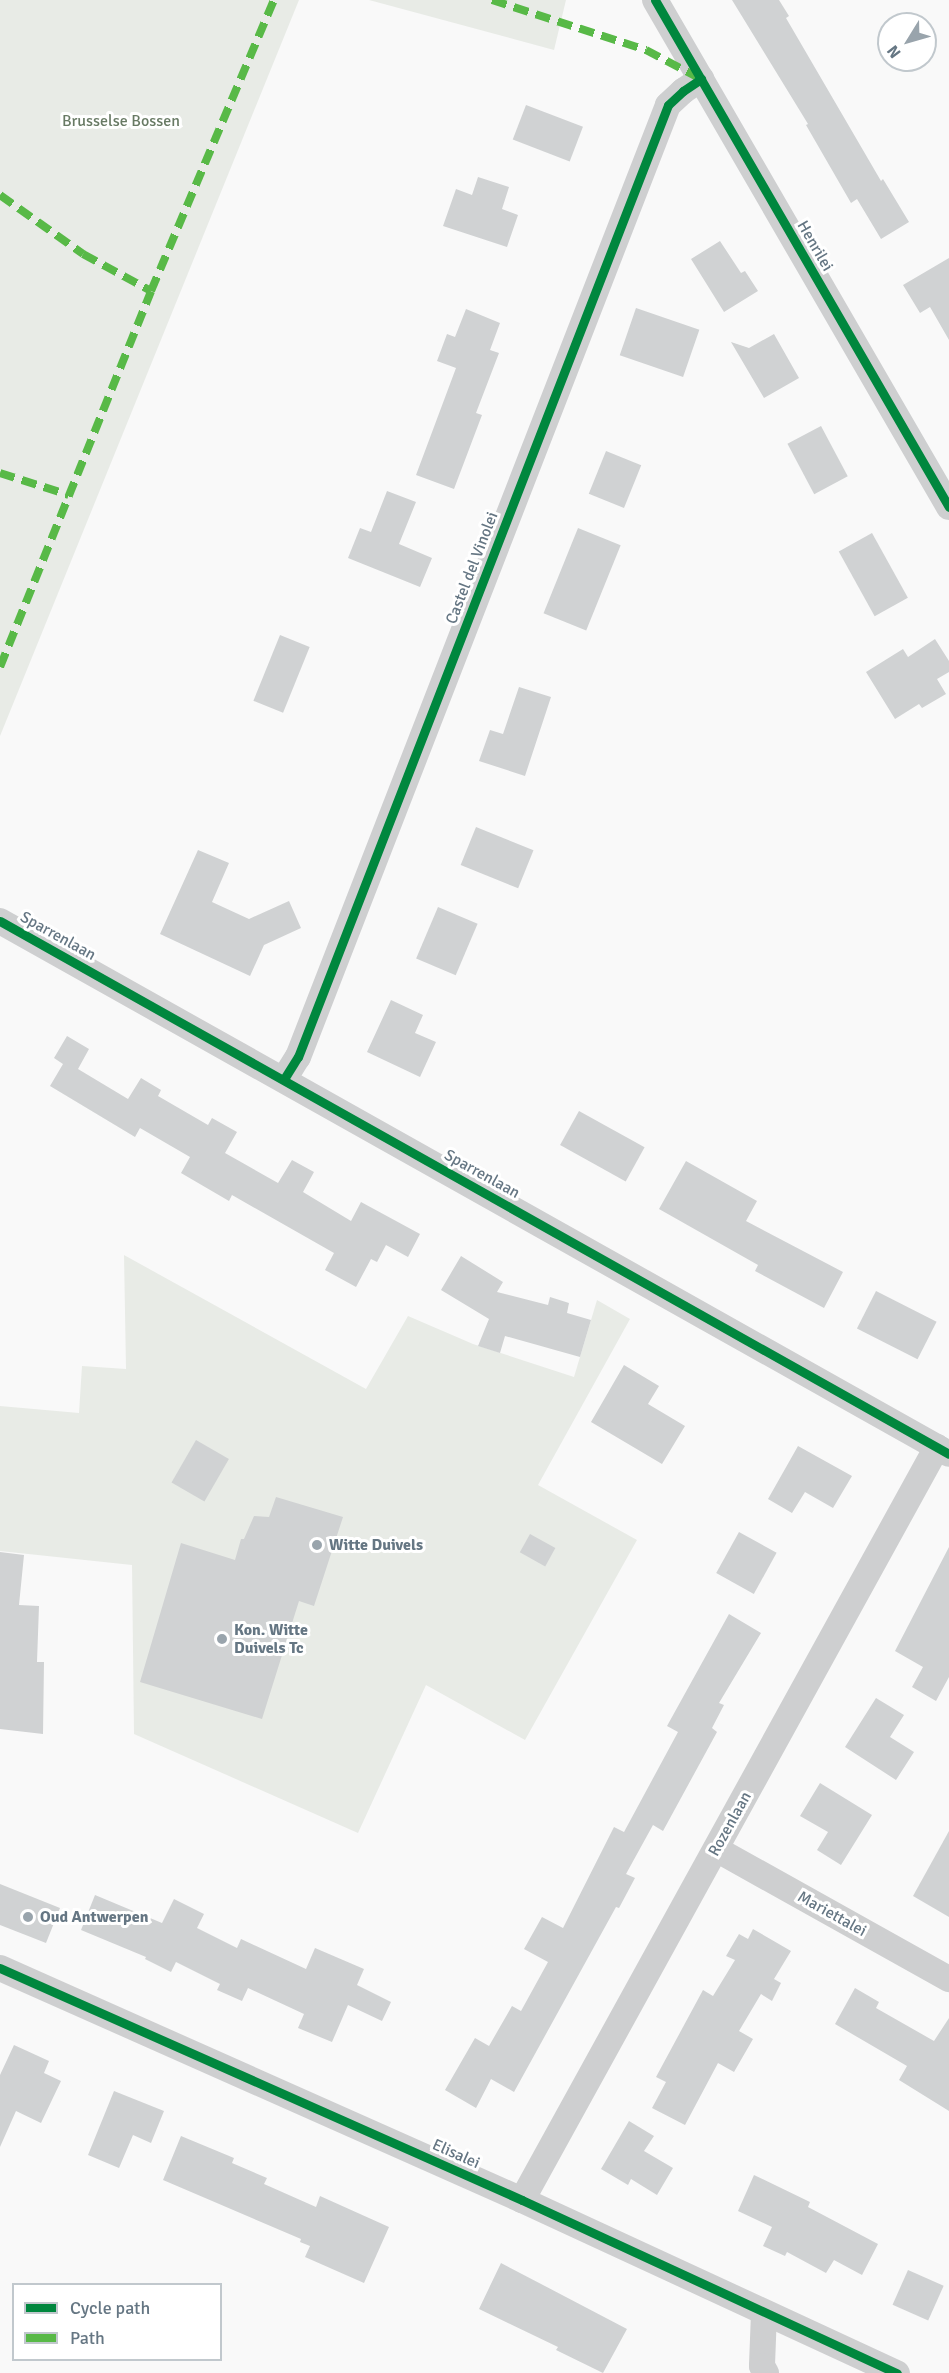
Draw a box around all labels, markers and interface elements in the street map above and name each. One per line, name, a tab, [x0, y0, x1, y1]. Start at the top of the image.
north arrow	[877, 12, 937, 72]
text: N	[883, 41, 906, 62]
park label: Brusselse Bossen	[62, 111, 180, 131]
street label: Henrilei	[793, 217, 837, 275]
street label: Castel del Vinolei	[442, 509, 502, 627]
street label: Sparrenlaan	[17, 907, 99, 965]
street label: Sparrenlaan	[441, 1145, 523, 1203]
place label: Witte Duivels	[329, 1535, 423, 1555]
marker: Witte Duivels	[310, 1538, 324, 1552]
place label: Kon. Witte Duivels Tc	[234, 1620, 308, 1658]
marker: Kon. Witte Duivels Tc	[215, 1632, 229, 1646]
street label: Rozenlaan	[704, 1788, 756, 1860]
street label: Mariettalei	[794, 1887, 870, 1941]
place label: Oud Antwerpen	[40, 1907, 148, 1927]
marker: Oud Antwerpen	[21, 1910, 35, 1924]
street label: Elisalei	[429, 2135, 483, 2173]
legend	[12, 2283, 222, 2361]
text: Cycle path	[70, 2297, 150, 2319]
text: Path	[70, 2327, 105, 2349]

